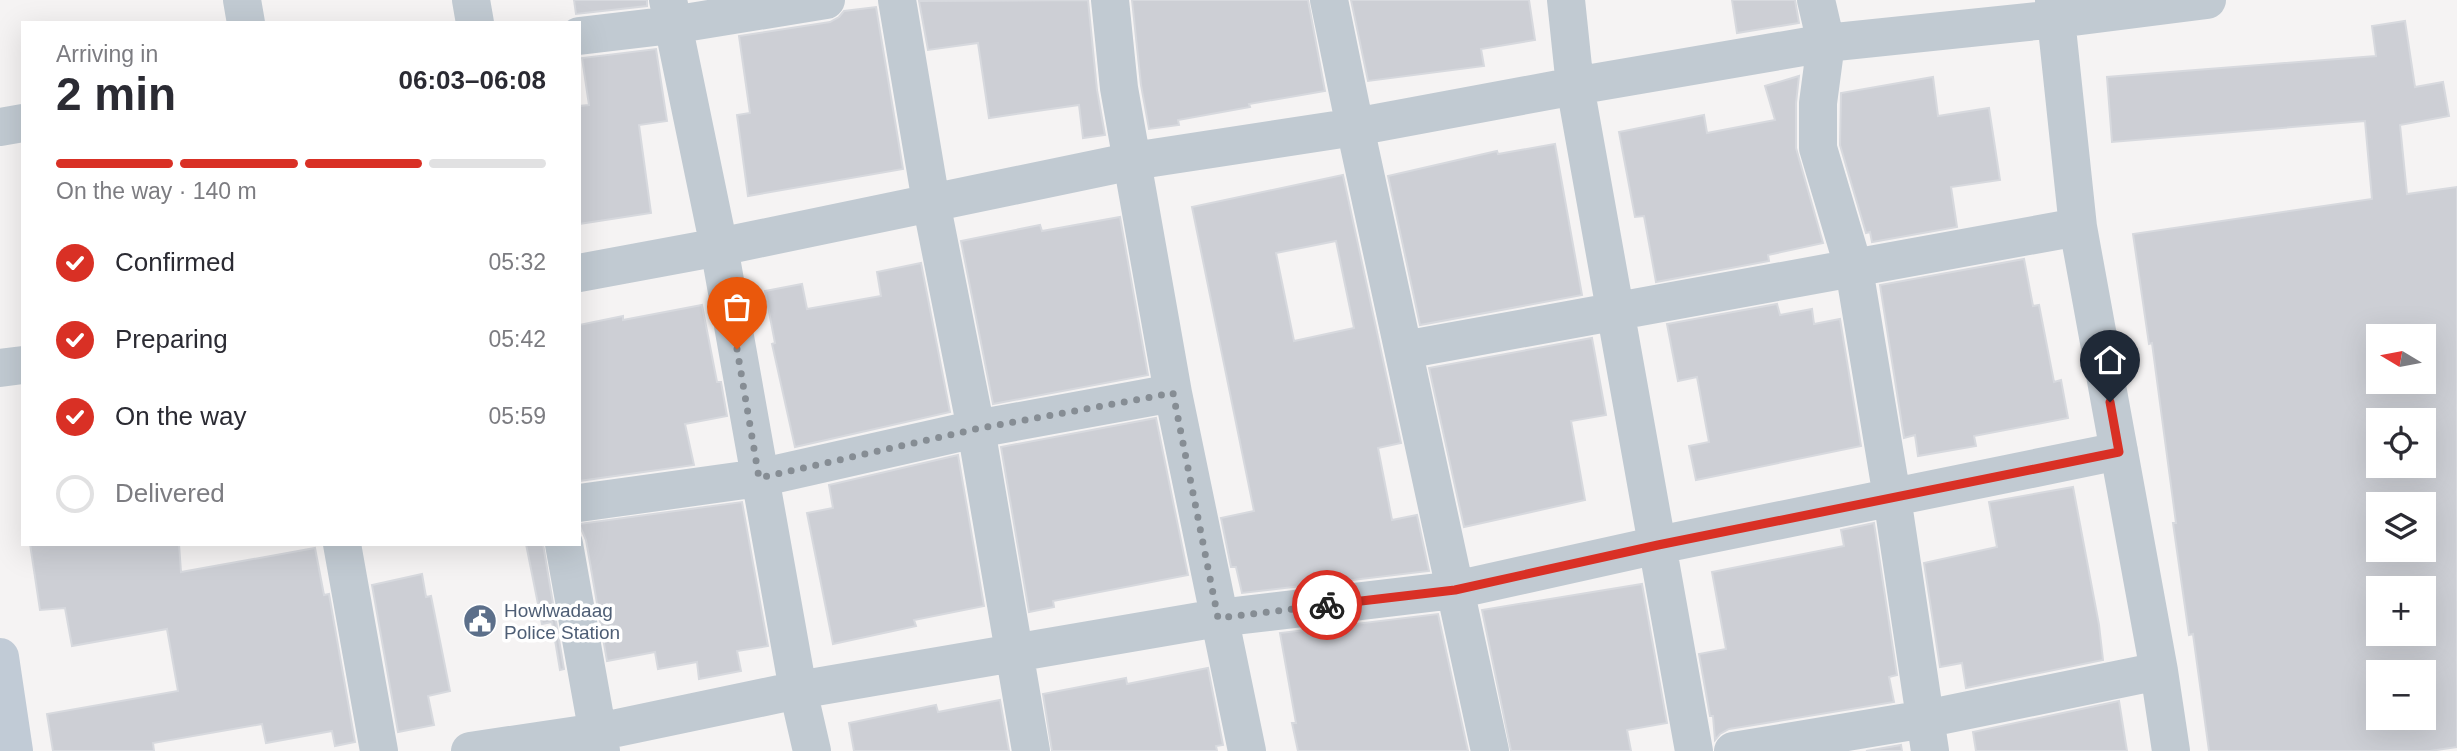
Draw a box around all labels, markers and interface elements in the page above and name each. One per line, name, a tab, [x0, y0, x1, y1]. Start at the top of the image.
text: Arriving in	[56, 41, 158, 67]
text: 06:03–06:08	[399, 65, 546, 95]
text: 2 min	[56, 68, 176, 120]
text: On the way · 140 m	[56, 178, 257, 204]
icon: check	[56, 244, 94, 282]
text: Confirmed	[115, 247, 235, 277]
text: 05:32	[488, 249, 546, 275]
pin	[707, 277, 767, 349]
icon: bag	[718, 288, 756, 326]
icon: check	[56, 321, 94, 359]
text: Preparing	[115, 324, 228, 354]
north arrow	[2366, 324, 2436, 394]
map controls	[2366, 324, 2436, 730]
text: 05:42	[488, 326, 546, 352]
pin	[2080, 330, 2140, 402]
icon: home	[2091, 341, 2129, 379]
icon: check	[56, 398, 94, 436]
text: On the way	[115, 401, 247, 431]
text: 05:59	[488, 403, 546, 429]
button: locate	[2366, 408, 2436, 478]
text: Delivered	[115, 478, 225, 508]
button: layers	[2366, 492, 2436, 562]
courier	[1292, 570, 1362, 640]
button: +	[2366, 576, 2436, 646]
icon: bike	[1308, 586, 1346, 624]
place label: Howlwadaag Police Station	[504, 600, 620, 643]
public building icon: Howlwadaag Police Station	[461, 602, 499, 640]
button: −	[2366, 660, 2436, 730]

